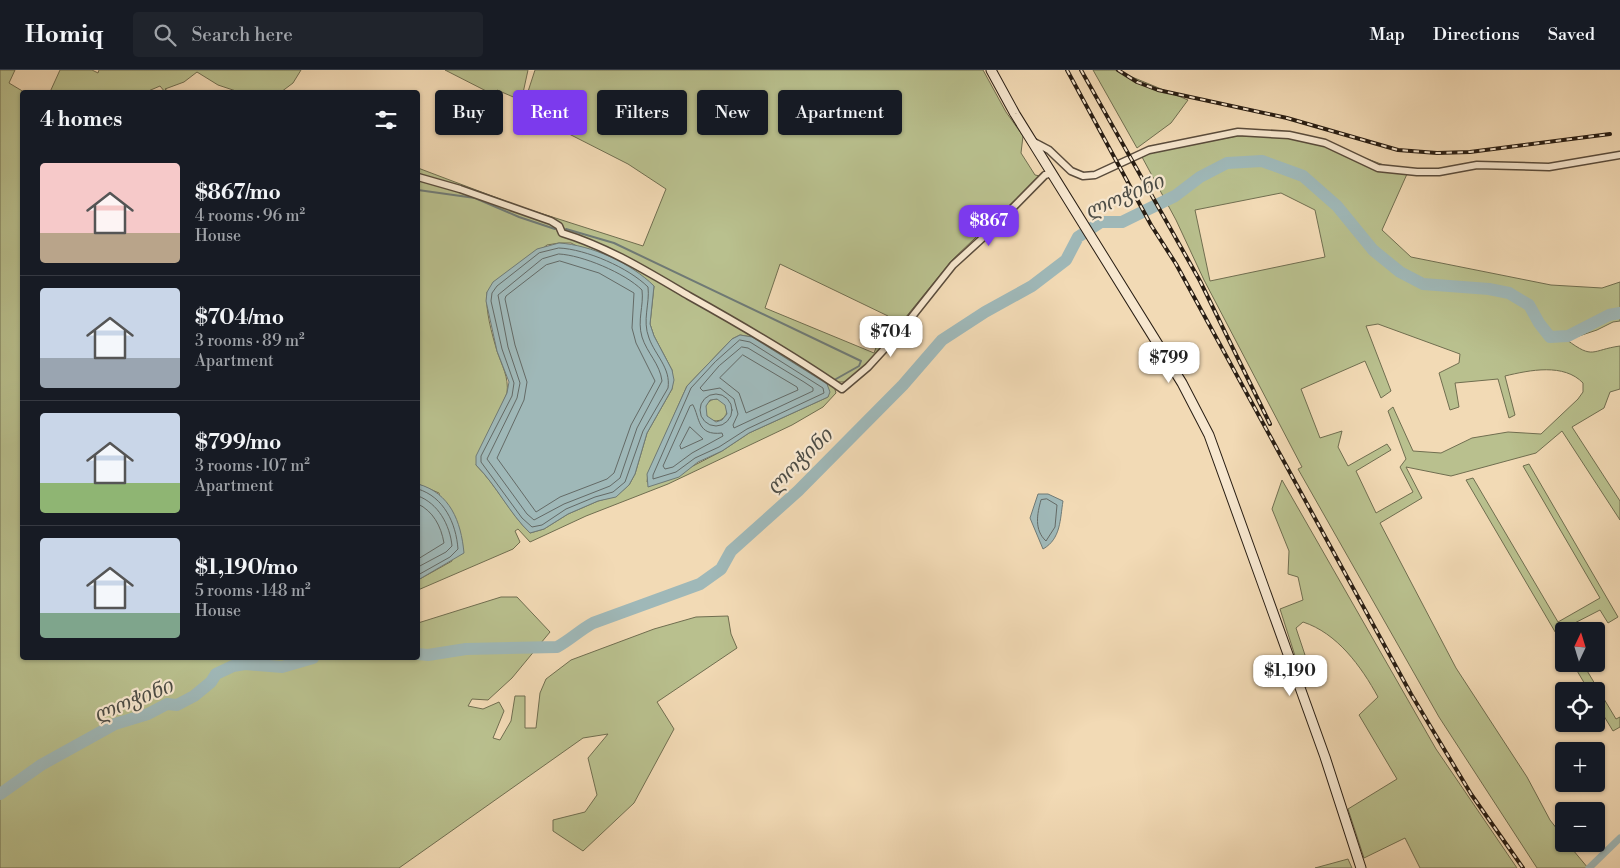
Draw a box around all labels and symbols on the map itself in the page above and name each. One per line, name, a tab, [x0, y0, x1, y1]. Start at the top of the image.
water label: ლოჭინი	[1081, 169, 1169, 225]
pin: $867	[959, 204, 1019, 247]
pin: $704	[861, 316, 921, 358]
pin: $799	[1139, 342, 1199, 384]
water label: ლოჭინი	[762, 423, 840, 500]
north arrow	[1555, 622, 1605, 672]
pin: $1,190	[1249, 654, 1331, 697]
water label: ლოჭინი	[90, 674, 179, 729]

